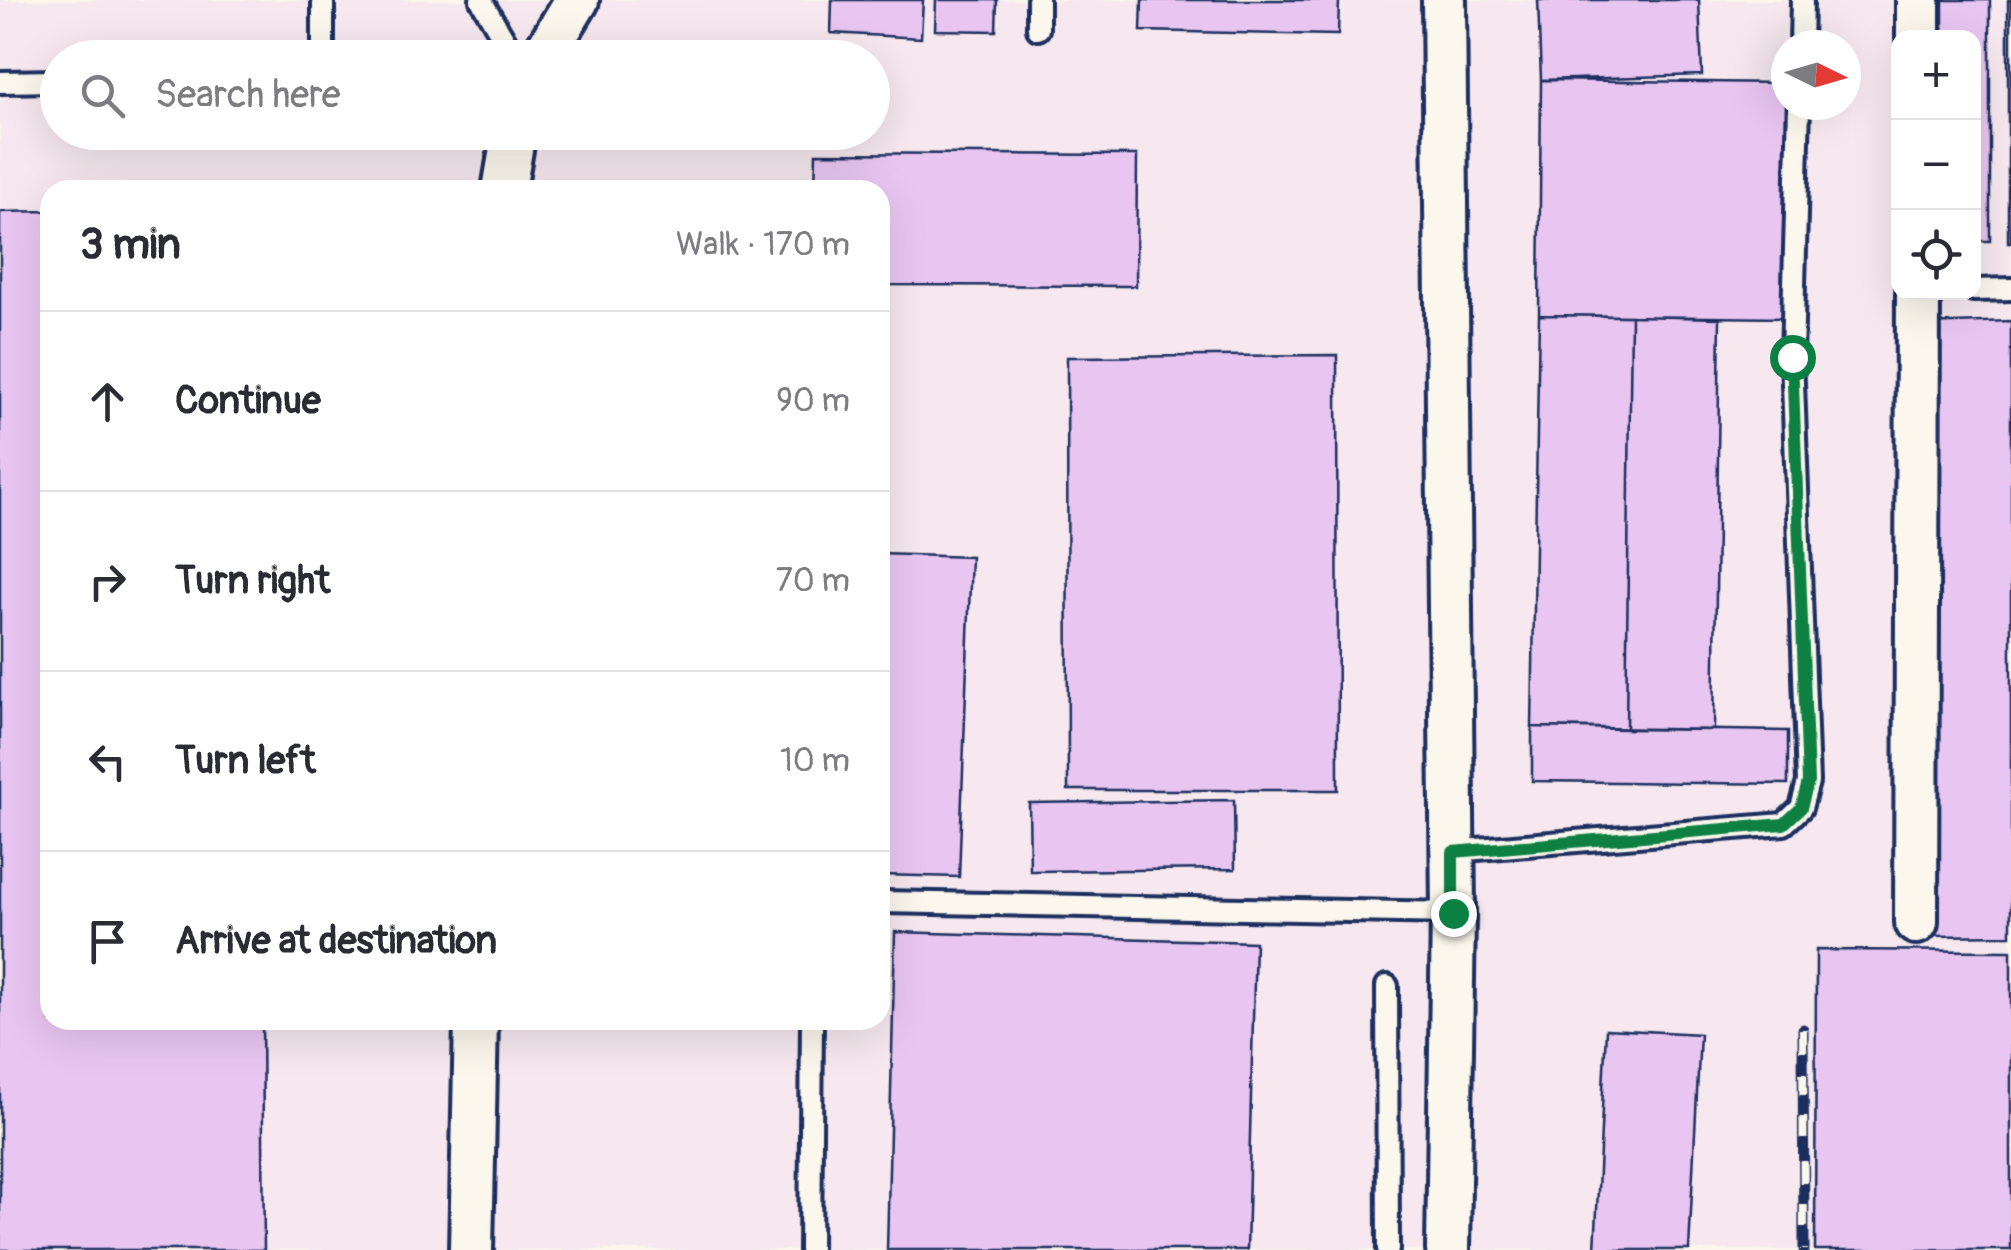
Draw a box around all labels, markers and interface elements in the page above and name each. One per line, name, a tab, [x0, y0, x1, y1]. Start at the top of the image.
north arrow	[1771, 30, 1861, 120]
map controls	[1891, 30, 1981, 300]
button: +	[1891, 30, 1981, 120]
search box	[40, 40, 890, 150]
icon: search	[75, 68, 130, 123]
text: Search here	[155, 71, 341, 119]
button: −	[1891, 120, 1981, 210]
button: locate	[1891, 210, 1981, 300]
text: 3 min	[80, 219, 181, 271]
text: Walk · 170 m	[676, 225, 850, 265]
route start	[1770, 335, 1816, 381]
icon: ahead	[80, 374, 135, 429]
text: Continue	[175, 377, 321, 425]
text: 90 m	[776, 381, 850, 421]
icon: right	[80, 554, 135, 609]
text: Turn right	[175, 557, 330, 605]
text: 70 m	[776, 561, 850, 601]
icon: left	[80, 734, 135, 789]
text: Turn left	[175, 737, 316, 785]
text: 10 m	[780, 741, 850, 781]
route end	[1431, 891, 1477, 937]
icon: arrive	[80, 914, 135, 969]
text: Arrive at destination	[175, 917, 497, 965]

